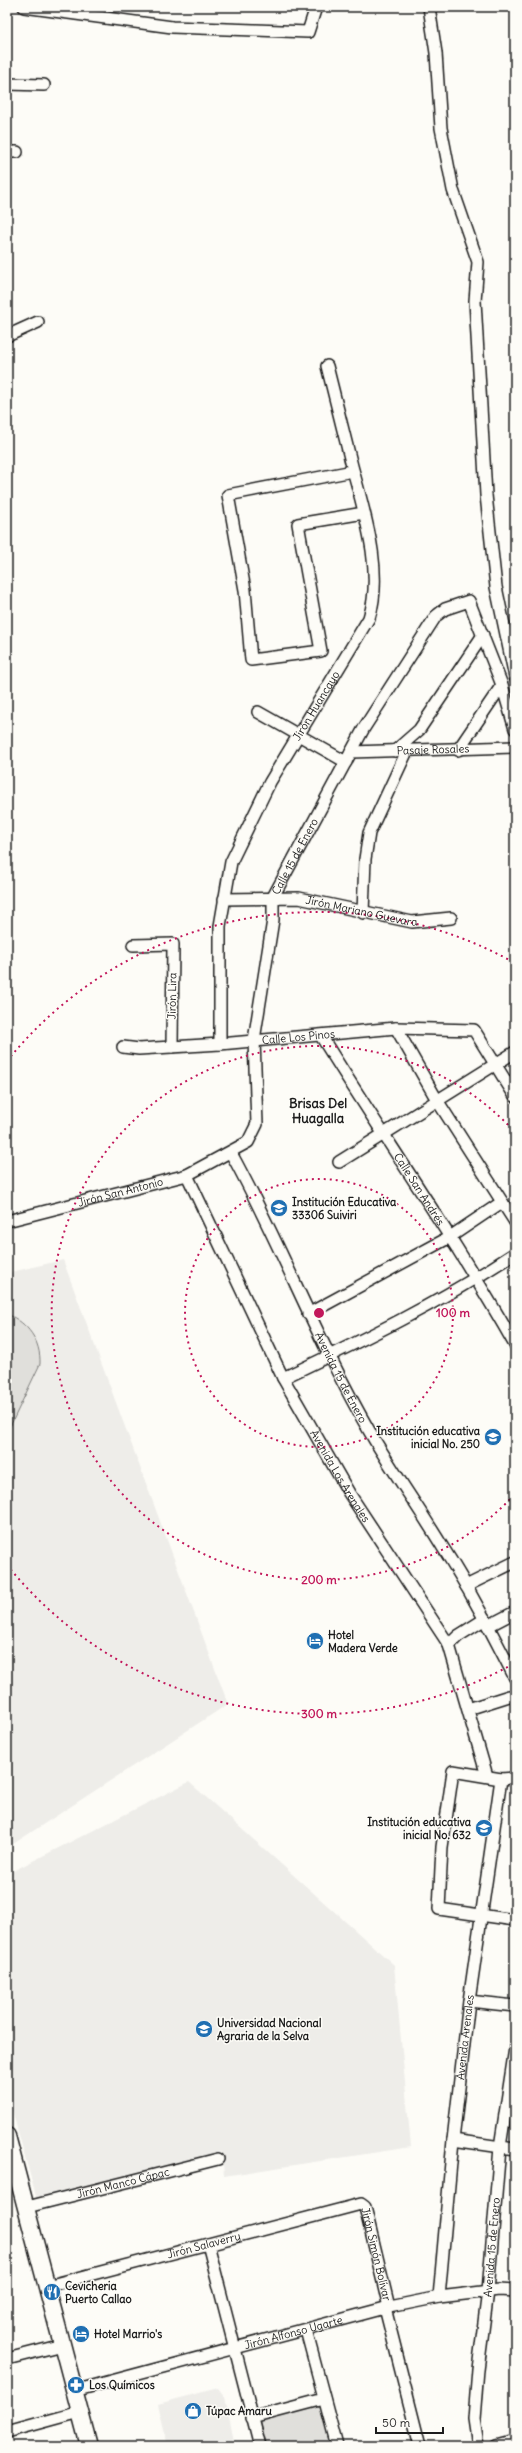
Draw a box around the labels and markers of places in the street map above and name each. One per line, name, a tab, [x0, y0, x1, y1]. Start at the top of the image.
place label: Institución Educativa 33306 Suiviri	[292, 1195, 397, 1222]
school or university icon: Institución Educativa 33306 Suiviri	[269, 1198, 289, 1218]
centre of rings	[312, 1306, 326, 1320]
place label: Institución educativa inicial No. 250	[376, 1424, 481, 1451]
school or university icon: Institución educativa inicial No. 250	[483, 1427, 503, 1447]
place label: Hotel Madera Verde	[328, 1628, 398, 1655]
hotel icon: Hotel Madera Verde	[305, 1631, 325, 1651]
place label: Institución educativa inicial No. 632	[367, 1815, 472, 1842]
school or university icon: Institución educativa inicial No. 632	[474, 1818, 494, 1838]
place label: Universidad Nacional Agraria de la Selva	[217, 2016, 321, 2044]
school or university icon: Universidad Nacional Agraria de la Selva	[194, 2019, 214, 2039]
place label: Cevicheria Puerto Callao	[65, 2279, 132, 2306]
restaurant icon: Cevicheria Puerto Callao	[42, 2282, 62, 2302]
hotel icon: Hotel Marrio's	[71, 2324, 91, 2344]
place label: Hotel Marrio's	[94, 2327, 162, 2341]
pharmacy icon: Los Químicos	[66, 2375, 86, 2395]
place label: Los Químicos	[89, 2378, 155, 2392]
shop icon: Túpac Amaru	[183, 2401, 203, 2421]
place label: Túpac Amaru	[206, 2404, 273, 2419]

